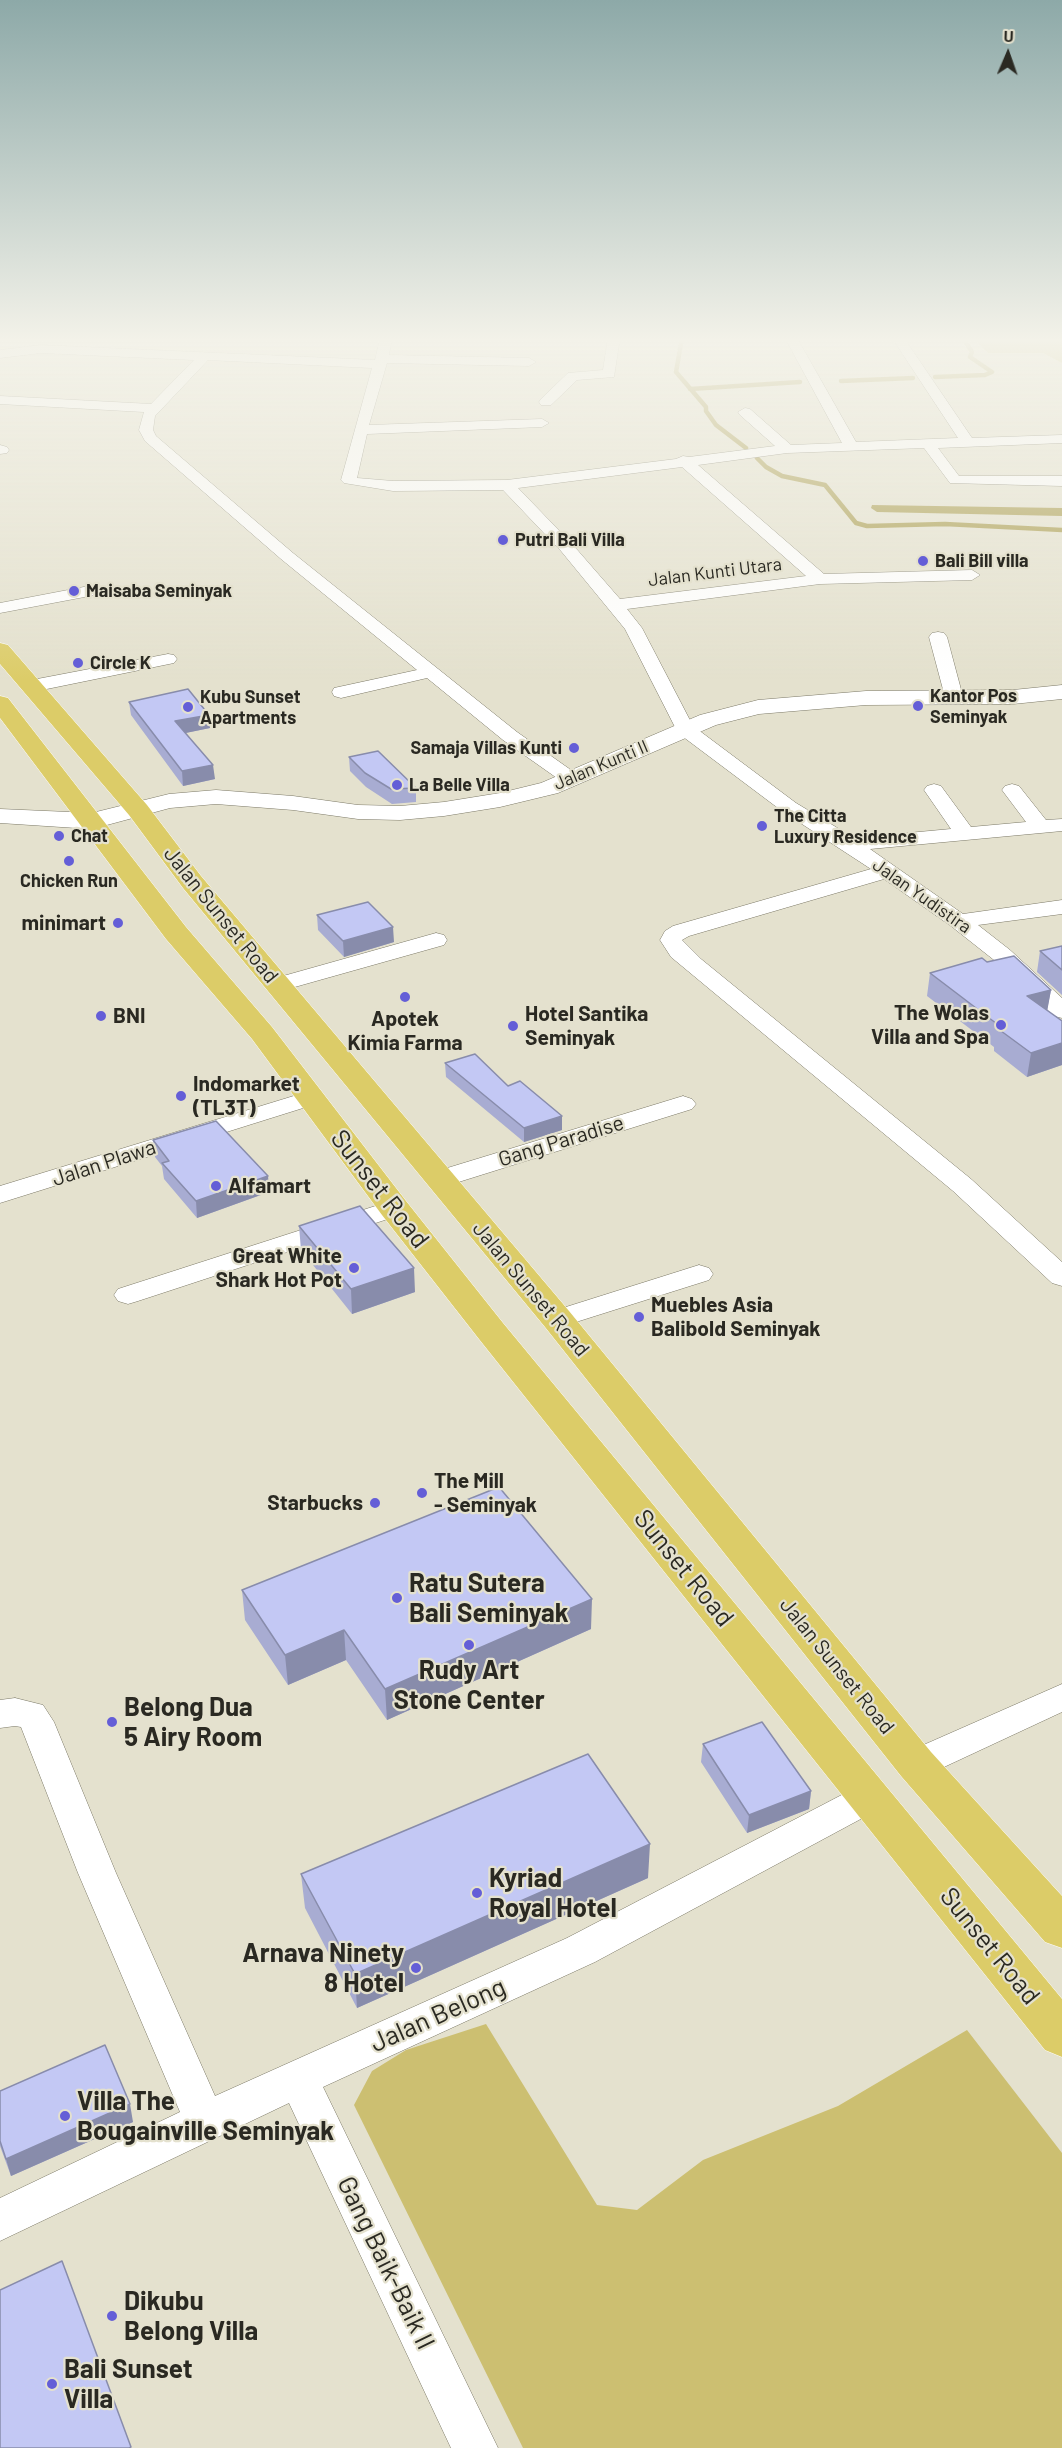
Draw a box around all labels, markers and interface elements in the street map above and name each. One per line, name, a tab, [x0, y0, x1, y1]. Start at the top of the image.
north arrow	[978, 24, 1038, 84]
text: U	[1003, 26, 1014, 45]
place label: Putri Bali Villa	[515, 529, 625, 551]
marker: Putri Bali Villa	[496, 533, 510, 547]
place label: Bali Bill villa	[935, 550, 1029, 572]
street label: Jalan Kunti Utara	[647, 553, 783, 591]
marker: Bali Bill villa	[916, 554, 930, 568]
place label: Maisaba Seminyak	[86, 580, 232, 602]
marker: Maisaba Seminyak	[67, 584, 81, 598]
place label: Circle K	[90, 652, 151, 674]
marker: Circle K	[71, 656, 85, 670]
place label: Kantor Pos Seminyak	[930, 685, 1017, 728]
place label: Kubu Sunset Apartments	[200, 686, 301, 728]
marker: Kantor Pos Seminyak	[911, 699, 925, 713]
marker: Kubu Sunset Apartments	[181, 700, 195, 714]
street label: Jalan Kunti II	[550, 735, 652, 795]
place label: Samaja Villas Kunti	[411, 737, 562, 759]
marker: Samaja Villas Kunti	[567, 741, 581, 755]
place label: La Belle Villa	[409, 774, 510, 796]
marker: La Belle Villa	[390, 778, 404, 792]
place label: The Citta Luxury Residence	[774, 805, 917, 848]
marker: The Citta Luxury Residence	[755, 819, 769, 833]
place label: Chat	[71, 825, 108, 847]
marker: Chat	[52, 829, 66, 843]
street label: Jalan Sunset Road	[158, 842, 284, 988]
marker: Chicken Run	[62, 854, 76, 868]
street label: Jalan Yudistira	[869, 854, 975, 938]
place label: Chicken Run	[20, 870, 118, 892]
place label: minimart	[21, 910, 106, 936]
marker: minimart	[111, 916, 125, 930]
marker: Apotek Kimia Farma	[398, 990, 412, 1004]
place label: The Wolas Villa and Spa	[871, 1000, 989, 1050]
place label: Hotel Santika Seminyak	[525, 1001, 648, 1051]
place label: BNI	[113, 1003, 146, 1029]
place label: Apotek Kimia Farma	[347, 1006, 463, 1056]
marker: BNI	[94, 1009, 108, 1023]
marker: The Wolas Villa and Spa	[994, 1018, 1008, 1032]
marker: Hotel Santika Seminyak	[506, 1019, 520, 1033]
place label: Indomarket (TL3T)	[193, 1071, 300, 1121]
marker: Indomarket (TL3T)	[174, 1089, 188, 1103]
street label: Gang Paradise	[495, 1110, 627, 1172]
street label: Sunset Road	[324, 1124, 436, 1254]
street label: Jalan Plawa	[49, 1134, 159, 1192]
place label: Alfamart	[228, 1173, 311, 1199]
marker: Alfamart	[209, 1179, 223, 1193]
street label: Jalan Sunset Road	[467, 1216, 595, 1362]
place label: Great White Shark Hot Pot	[215, 1243, 342, 1293]
marker: Great White Shark Hot Pot	[347, 1261, 361, 1275]
place label: Muebles Asia Balibold Seminyak	[651, 1292, 820, 1342]
marker: Muebles Asia Balibold Seminyak	[632, 1310, 646, 1324]
place label: The Mill - Seminyak	[434, 1468, 537, 1518]
marker: The Mill - Seminyak	[415, 1486, 429, 1500]
place label: Starbucks	[267, 1490, 363, 1516]
marker: Starbucks	[368, 1496, 382, 1510]
street label: Sunset Road	[627, 1503, 741, 1633]
place label: Ratu Sutera Bali Seminyak	[409, 1567, 569, 1628]
marker: Ratu Sutera Bali Seminyak	[390, 1591, 404, 1605]
street label: Jalan Sunset Road	[774, 1593, 900, 1739]
marker: Rudy Art Stone Center	[462, 1638, 476, 1652]
place label: Rudy Art Stone Center	[393, 1654, 545, 1715]
place label: Belong Dua 5 Airy Room	[124, 1691, 262, 1752]
marker: Belong Dua 5 Airy Room	[105, 1715, 119, 1729]
place label: Kyriad Royal Hotel	[489, 1862, 617, 1924]
street label: Sunset Road	[933, 1881, 1047, 2011]
marker: Kyriad Royal Hotel	[470, 1886, 484, 1900]
place label: Arnava Ninety 8 Hotel	[242, 1937, 404, 1998]
marker: Arnava Ninety 8 Hotel	[409, 1961, 423, 1975]
street label: Jalan Belong	[365, 1971, 511, 2059]
place label: Villa The Bougainville Seminyak	[77, 2085, 334, 2146]
marker: Villa The Bougainville Seminyak	[58, 2109, 72, 2123]
street label: Gang Baik-Baik II	[331, 2171, 441, 2355]
place label: Dikubu Belong Villa	[124, 2285, 258, 2346]
marker: Dikubu Belong Villa	[105, 2309, 119, 2323]
place label: Bali Sunset Villa	[64, 2353, 193, 2414]
marker: Bali Sunset Villa	[45, 2377, 59, 2391]

